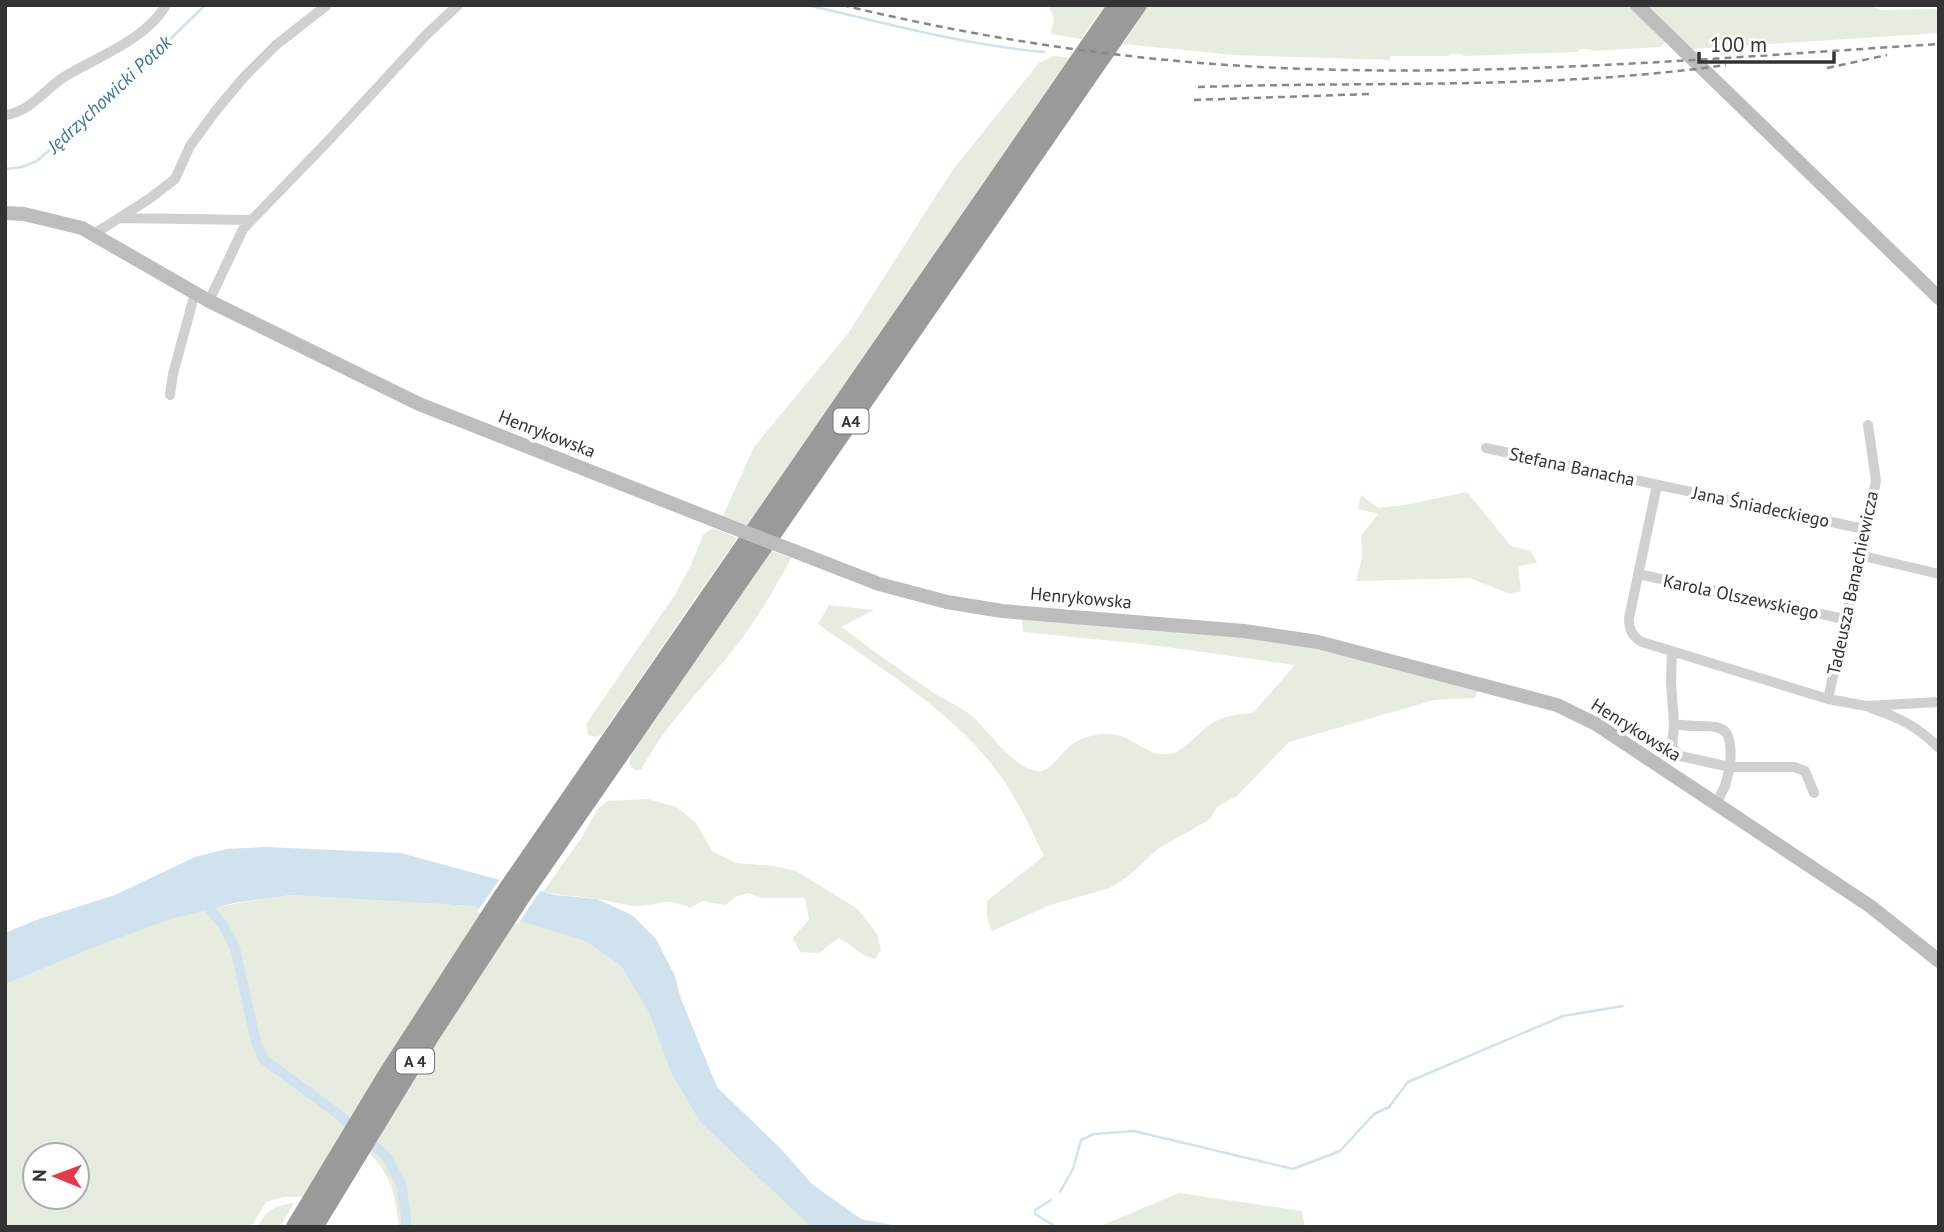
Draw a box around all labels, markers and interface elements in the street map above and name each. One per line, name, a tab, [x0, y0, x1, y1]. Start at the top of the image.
scale bar	[1699, 21, 1834, 65]
water label: Jędrzychowicki Potok	[40, 29, 177, 159]
text: 100 m	[1710, 31, 1767, 58]
street label: Henrykowska	[496, 405, 599, 463]
road number: A4	[834, 408, 868, 434]
street label: Stefana Banacha	[1507, 442, 1637, 491]
street label: Jana Śniadeckiego	[1690, 481, 1832, 532]
street label: Tadeusza Banachiewicza	[1822, 489, 1883, 677]
street label: Karola Olszewskiego	[1661, 569, 1821, 624]
street label: Henrykowska	[1029, 582, 1133, 613]
street label: Henrykowska	[1587, 693, 1686, 766]
road number: A 4	[396, 1049, 434, 1074]
north arrow	[21, 1141, 91, 1211]
text: N	[27, 1169, 51, 1182]

